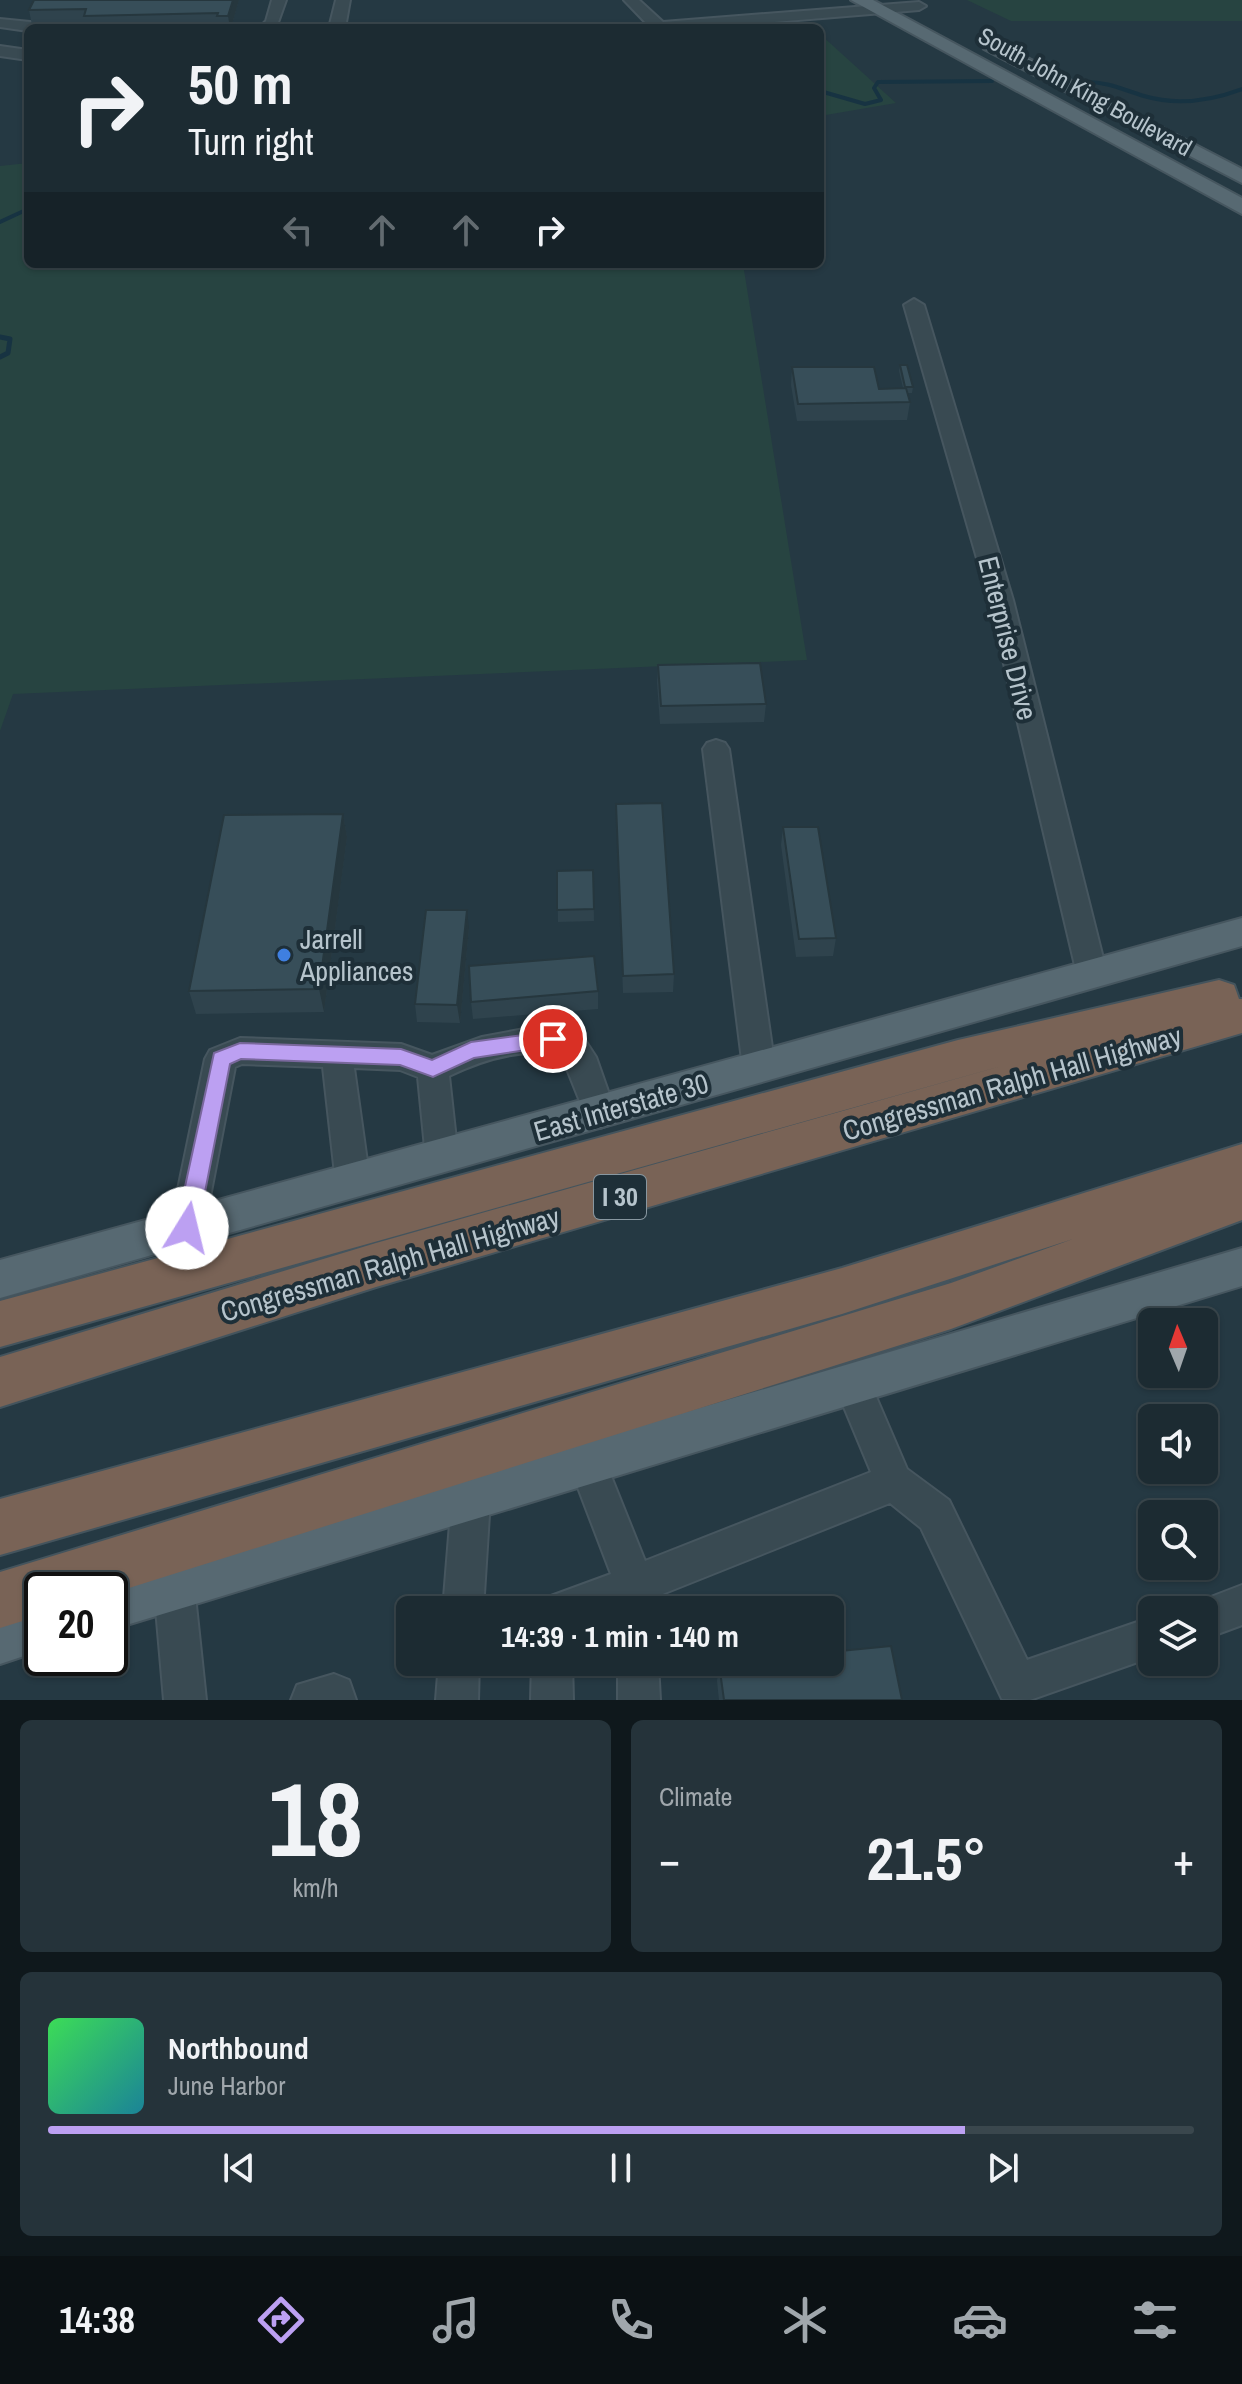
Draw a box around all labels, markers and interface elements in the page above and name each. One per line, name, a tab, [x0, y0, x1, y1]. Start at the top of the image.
street label: South John King Boulevard	[973, 19, 1198, 163]
text: 50 m	[188, 46, 293, 121]
icon: right	[56, 56, 160, 160]
text: Turn right	[188, 118, 313, 166]
icon: left	[276, 208, 320, 252]
icon: ahead	[360, 208, 404, 252]
icon: ahead	[444, 208, 488, 252]
icon: right	[528, 208, 572, 252]
street label: Enterprise Drive	[969, 552, 1047, 724]
place label: Jarrell Appliances	[299, 920, 414, 990]
marker: Jarrell Appliances	[275, 946, 293, 964]
pin	[519, 1005, 587, 1073]
street label: Congressman Ralph Hall Highway	[838, 1016, 1186, 1150]
icon: arrive	[531, 1017, 575, 1061]
street label: East Interstate 30	[529, 1064, 713, 1150]
road number: I 30	[594, 1175, 646, 1219]
position arrow	[145, 1186, 229, 1270]
street label: Congressman Ralph Hall Highway	[216, 1197, 564, 1331]
north arrow	[1138, 1308, 1218, 1388]
map controls	[1138, 1308, 1218, 1676]
button: sound	[1138, 1404, 1218, 1484]
button: search	[1138, 1500, 1218, 1580]
speed limit sign: 20	[24, 1572, 128, 1676]
button: layers	[1138, 1596, 1218, 1676]
text: 14:39 · 1 min · 140 m	[501, 1616, 739, 1656]
text: 18	[268, 1748, 363, 1888]
text: Climate	[659, 1779, 732, 1814]
text: 21.5°	[867, 1818, 986, 1899]
text: −	[659, 1829, 680, 1889]
text: +	[1173, 1829, 1194, 1889]
text: km/h	[292, 1870, 339, 1905]
text: Northbound	[168, 2028, 309, 2068]
text: June Harbor	[168, 2068, 285, 2103]
icon: previous	[217, 2146, 261, 2190]
icon: pause	[599, 2146, 643, 2190]
icon: next	[981, 2146, 1025, 2190]
icon: directions	[253, 2292, 309, 2348]
icon: music	[428, 2292, 484, 2348]
icon: phone	[603, 2292, 659, 2348]
icon: climate	[777, 2292, 833, 2348]
icon: car	[952, 2292, 1008, 2348]
icon: filters	[1127, 2292, 1183, 2348]
text: 14:38	[59, 2296, 135, 2344]

